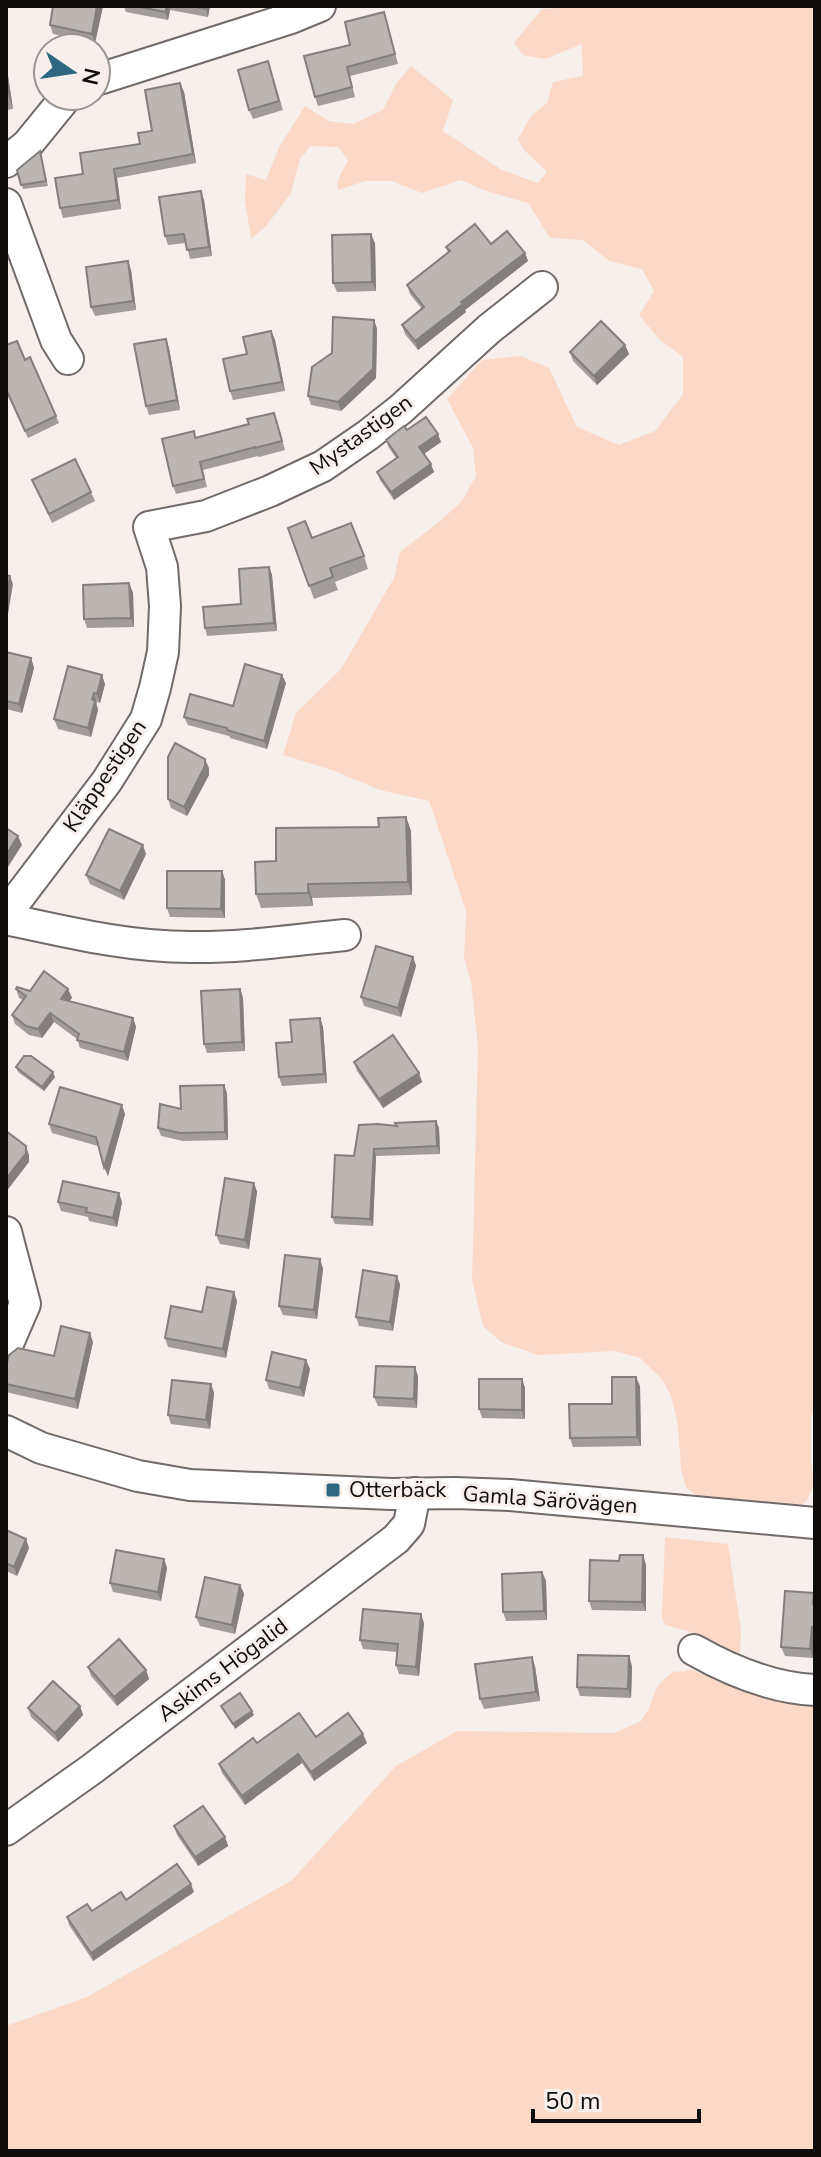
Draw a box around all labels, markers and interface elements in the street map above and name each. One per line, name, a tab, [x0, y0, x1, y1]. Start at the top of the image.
north arrow	[32, 32, 112, 112]
text: N	[74, 65, 107, 88]
street label: Mystastigen	[304, 388, 418, 482]
street label: Kläppestigen	[56, 714, 154, 838]
place label: Otterbäck	[349, 1475, 447, 1505]
street label: Gamla Särövägen	[462, 1479, 638, 1521]
marker: Otterbäck	[324, 1481, 342, 1499]
street label: Askims Högalid	[152, 1611, 294, 1729]
scale bar	[533, 2073, 699, 2123]
text: 50 m	[545, 2085, 601, 2117]

